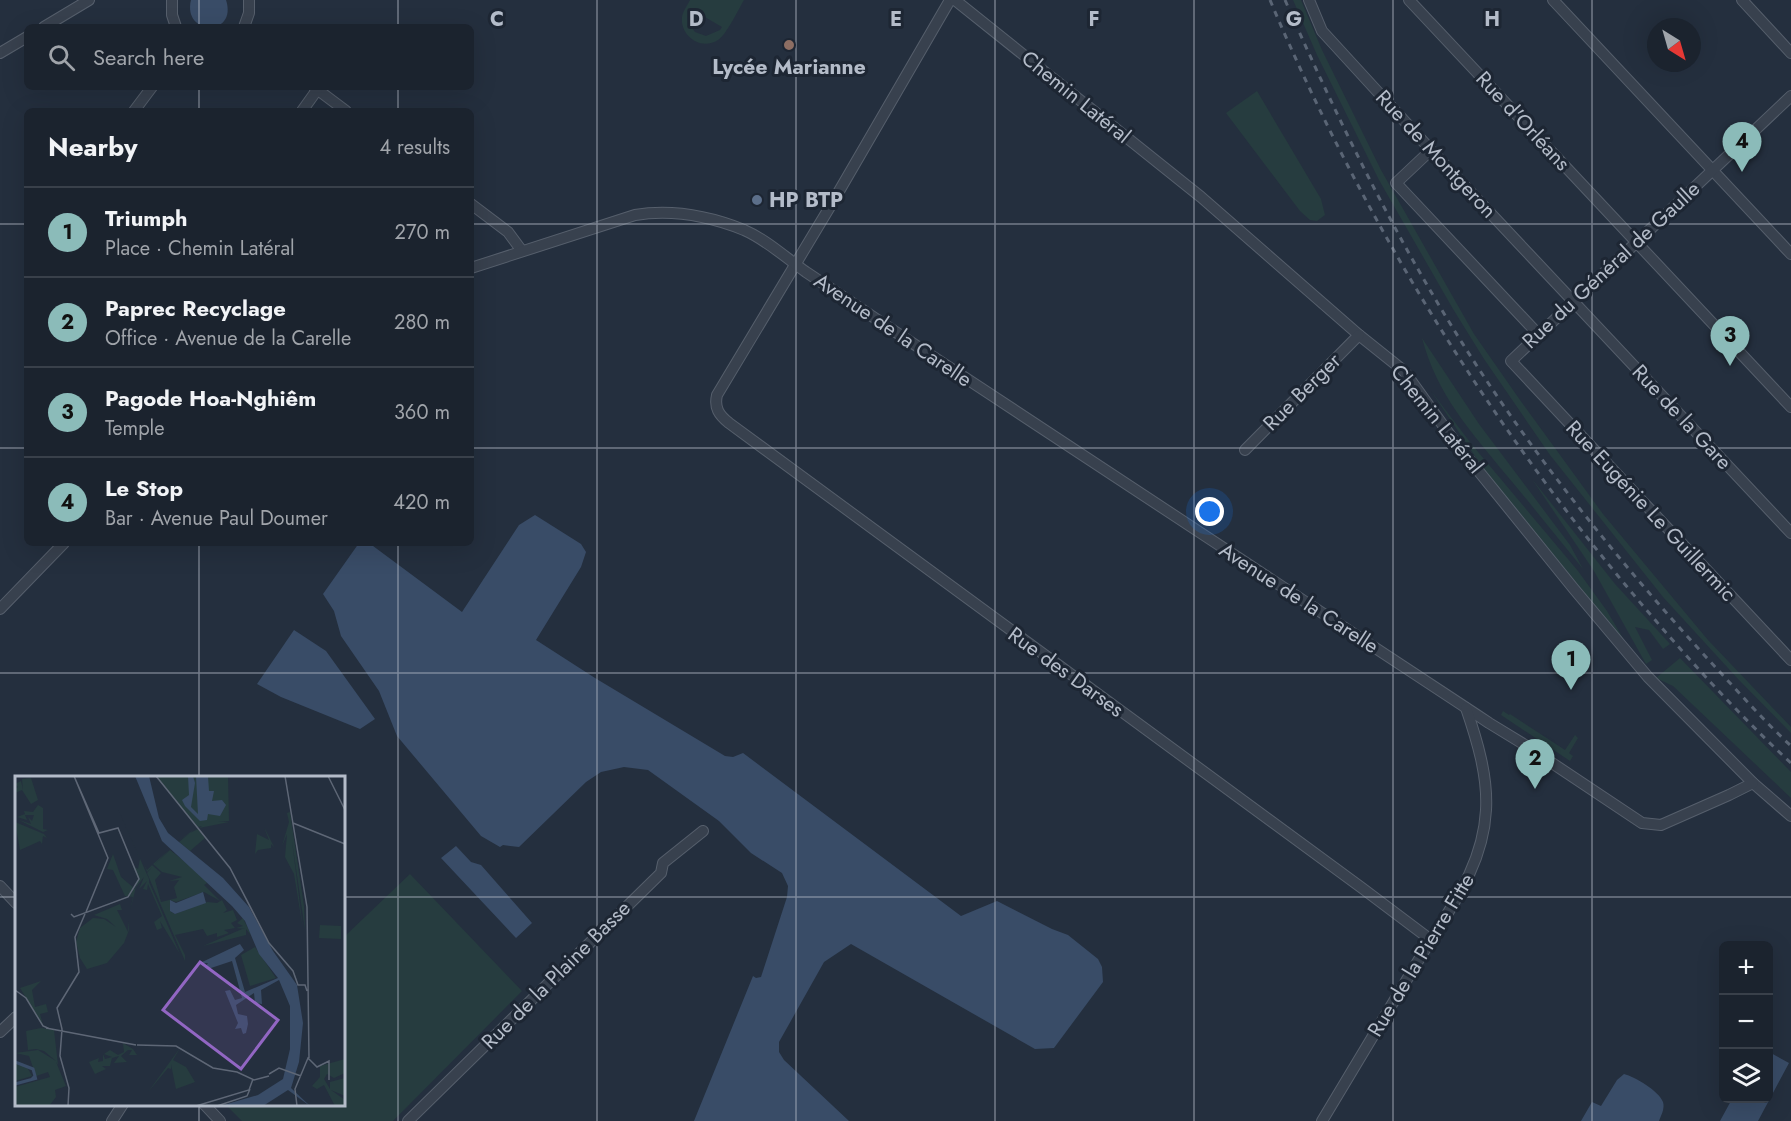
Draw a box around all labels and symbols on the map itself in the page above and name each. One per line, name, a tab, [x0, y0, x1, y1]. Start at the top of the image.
text: C	[490, 5, 504, 34]
text: D	[689, 5, 703, 34]
text: E	[890, 5, 902, 34]
text: F	[1088, 5, 1100, 34]
text: G	[1286, 5, 1302, 34]
text: H	[1484, 5, 1500, 34]
north arrow	[1647, 18, 1701, 72]
marker: Lycée Marianne	[782, 38, 796, 52]
street label: Chemin Latéral	[1015, 44, 1137, 150]
place label: Lycée Marianne	[712, 52, 866, 82]
street label: Rue d'Orléans	[1469, 65, 1577, 177]
street label: Rue de Montgeron	[1369, 83, 1503, 225]
pin: 4	[1722, 122, 1762, 172]
street label: Rue du Général de Gaulle	[1515, 174, 1707, 356]
place label: HP BTP	[769, 185, 843, 215]
marker: HP BTP	[750, 193, 764, 207]
street label: Avenue de la Carelle	[808, 266, 978, 394]
pin: 3	[1710, 316, 1750, 366]
street label: Rue Berger	[1256, 346, 1348, 438]
street label: Chemin Latéral	[1384, 358, 1490, 480]
street label: Rue de la Gare	[1625, 358, 1739, 476]
street label: Rue Eugénie Le Guillermic	[1559, 414, 1743, 608]
your location	[1195, 497, 1224, 526]
street label: Avenue de la Carelle	[1213, 535, 1385, 661]
street label: Rue des Darses	[1002, 620, 1130, 724]
pin: 1	[1552, 640, 1590, 690]
pin: 2	[1516, 740, 1555, 789]
inset map	[15, 776, 345, 1106]
street label: Rue de la Pierre Fitte	[1360, 867, 1482, 1042]
street label: Rue de la Plaine Basse	[475, 894, 637, 1056]

